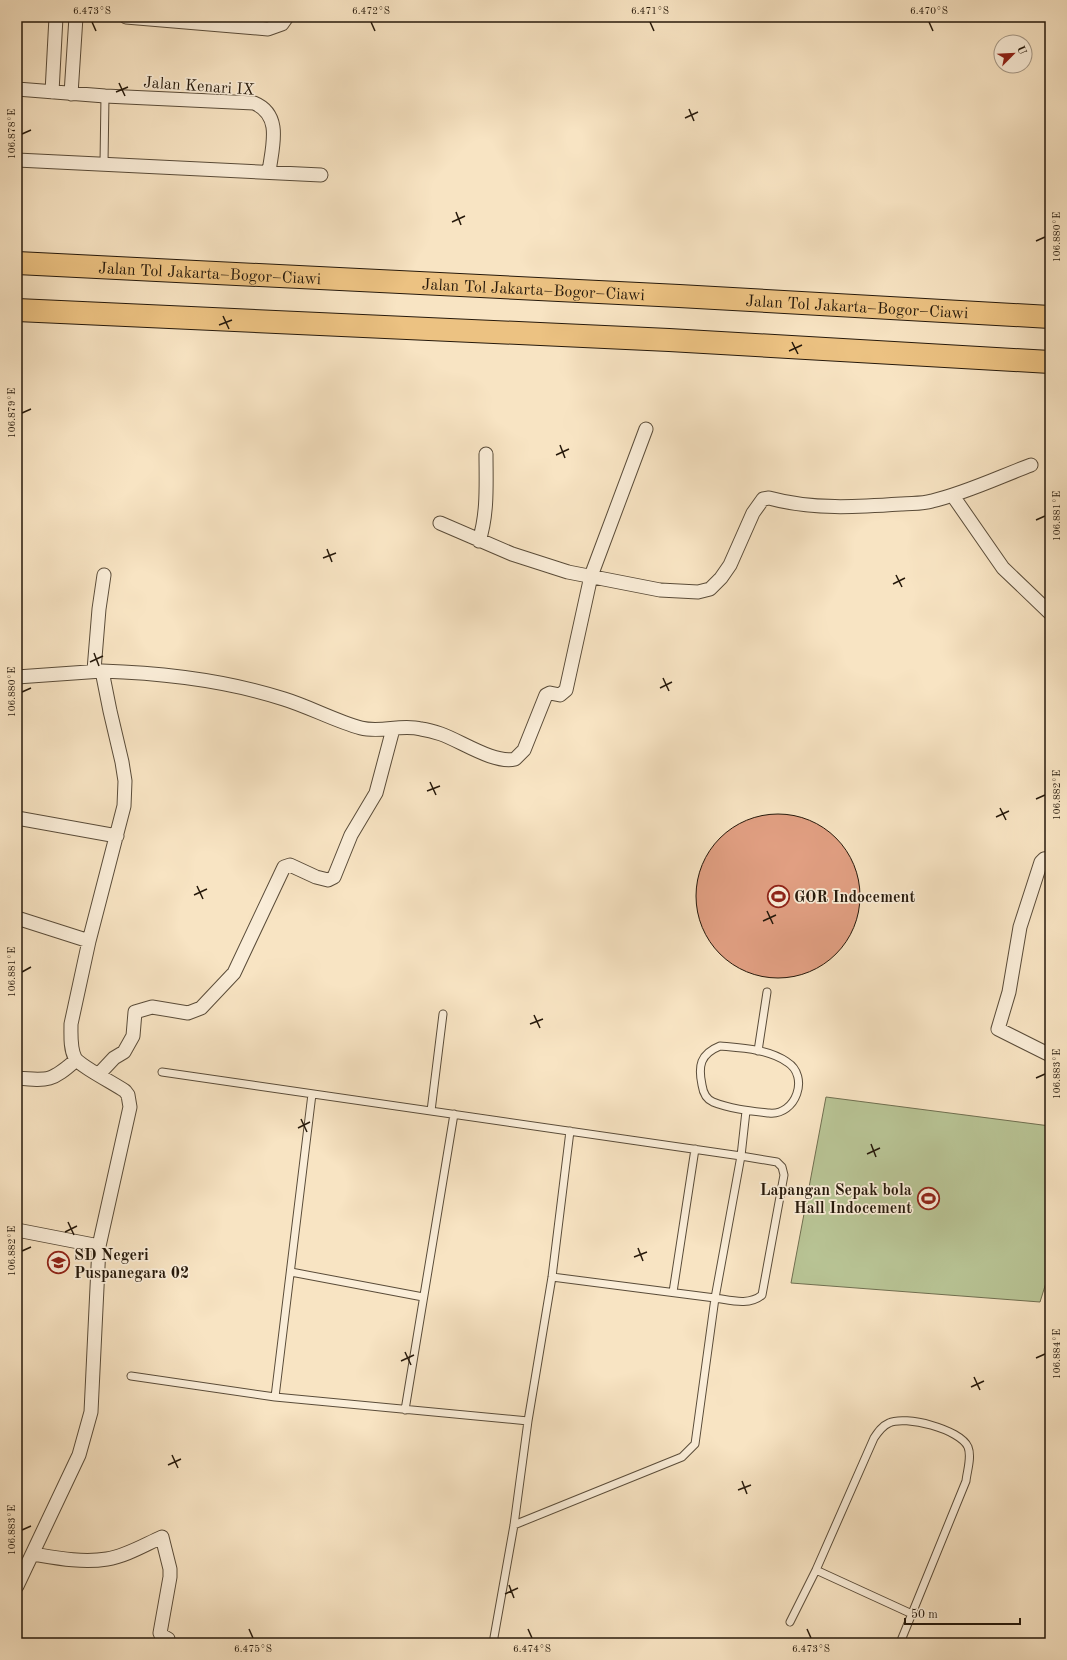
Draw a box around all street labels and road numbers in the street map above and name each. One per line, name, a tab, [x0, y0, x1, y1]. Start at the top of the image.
street label: Jalan Kenari IX	[143, 75, 255, 99]
street label: Jalan Tol Jakarta–Bogor–Ciawi	[98, 261, 322, 288]
street label: Jalan Tol Jakarta–Bogor–Ciawi	[421, 277, 645, 304]
street label: Jalan Tol Jakarta–Bogor–Ciawi	[745, 294, 969, 322]

